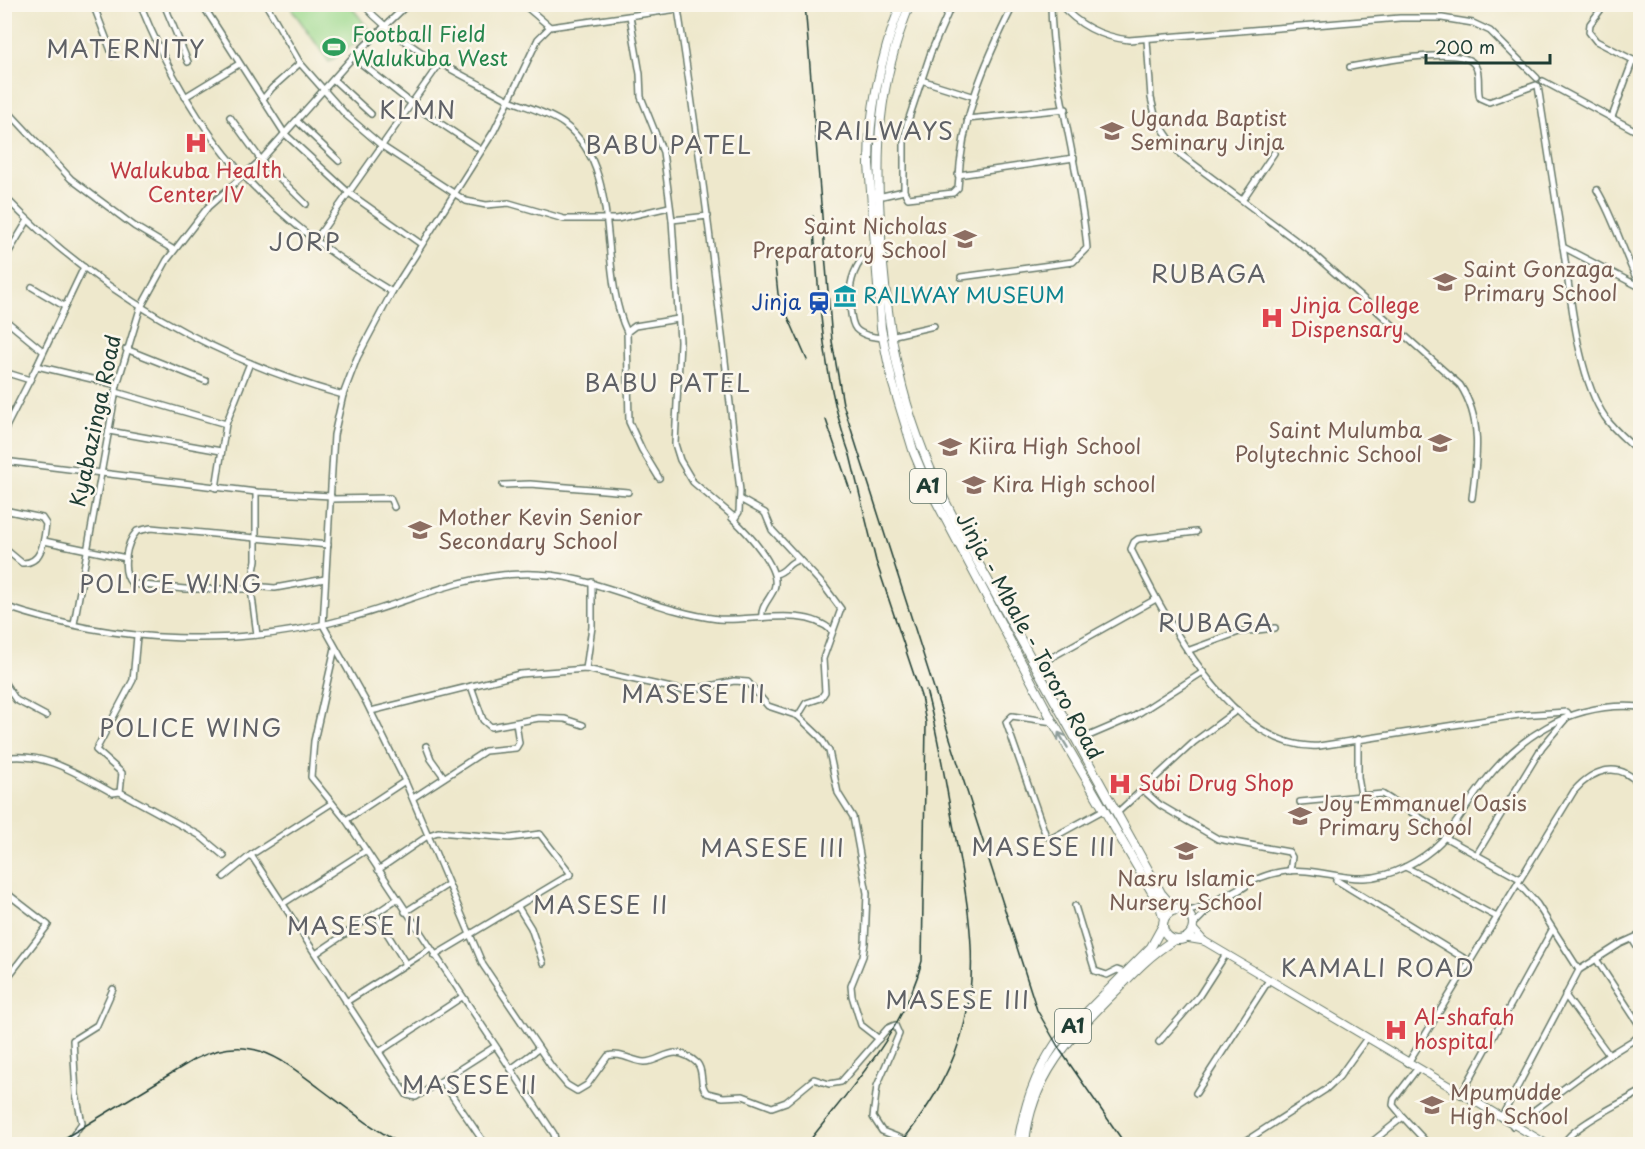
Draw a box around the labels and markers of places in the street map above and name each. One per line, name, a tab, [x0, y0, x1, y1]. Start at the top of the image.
place label: Football Field Walukuba West	[352, 17, 508, 73]
sports icon: Football Field Walukuba West	[321, 34, 347, 60]
place label: Uganda Baptist Seminary Jinja	[1130, 101, 1287, 157]
school or university icon: Uganda Baptist Seminary Jinja	[1099, 118, 1125, 144]
hospital icon: Walukuba Health Center IV	[183, 130, 209, 156]
place label: Walukuba Health Center IV	[110, 153, 282, 209]
place label: Saint Nicholas Preparatory School	[752, 209, 947, 265]
school or university icon: Saint Nicholas Preparatory School	[952, 226, 978, 252]
place label: Saint Gonzaga Primary School	[1463, 252, 1618, 308]
school or university icon: Saint Gonzaga Primary School	[1432, 269, 1458, 295]
place label: RAILWAY MUSEUM	[863, 278, 1065, 310]
museum icon: RAILWAY MUSEUM	[832, 283, 858, 309]
place label: Jinja	[752, 285, 801, 317]
place label: Jinja College Dispensary	[1290, 288, 1420, 344]
station icon: Jinja	[806, 290, 832, 316]
hospital icon: Jinja College Dispensary	[1259, 305, 1285, 331]
place label: Saint Mulumba Polytechnic School	[1234, 413, 1422, 469]
place label: Kiira High School	[968, 429, 1141, 461]
school or university icon: Saint Mulumba Polytechnic School	[1427, 430, 1453, 456]
school or university icon: Kiira High School	[937, 434, 963, 460]
place label: Kira High school	[992, 467, 1156, 499]
school or university icon: Kira High school	[961, 472, 987, 498]
place label: Mother Kevin Senior Secondary School	[438, 500, 642, 556]
school or university icon: Mother Kevin Senior Secondary School	[407, 517, 433, 543]
place label: Subi Drug Shop	[1138, 766, 1294, 798]
hospital icon: Subi Drug Shop	[1107, 771, 1133, 797]
place label: Joy Emmanuel Oasis Primary School	[1318, 786, 1527, 842]
school or university icon: Joy Emmanuel Oasis Primary School	[1287, 803, 1313, 829]
school or university icon: Nasru Islamic Nursery School	[1173, 838, 1199, 864]
place label: Nasru Islamic Nursery School	[1109, 861, 1263, 917]
place label: Al-shafah hospital	[1414, 1000, 1515, 1056]
hospital icon: Al-shafah hospital	[1383, 1017, 1409, 1043]
place label: Mpumudde High School	[1450, 1075, 1569, 1131]
school or university icon: Mpumudde High School	[1419, 1092, 1445, 1118]

